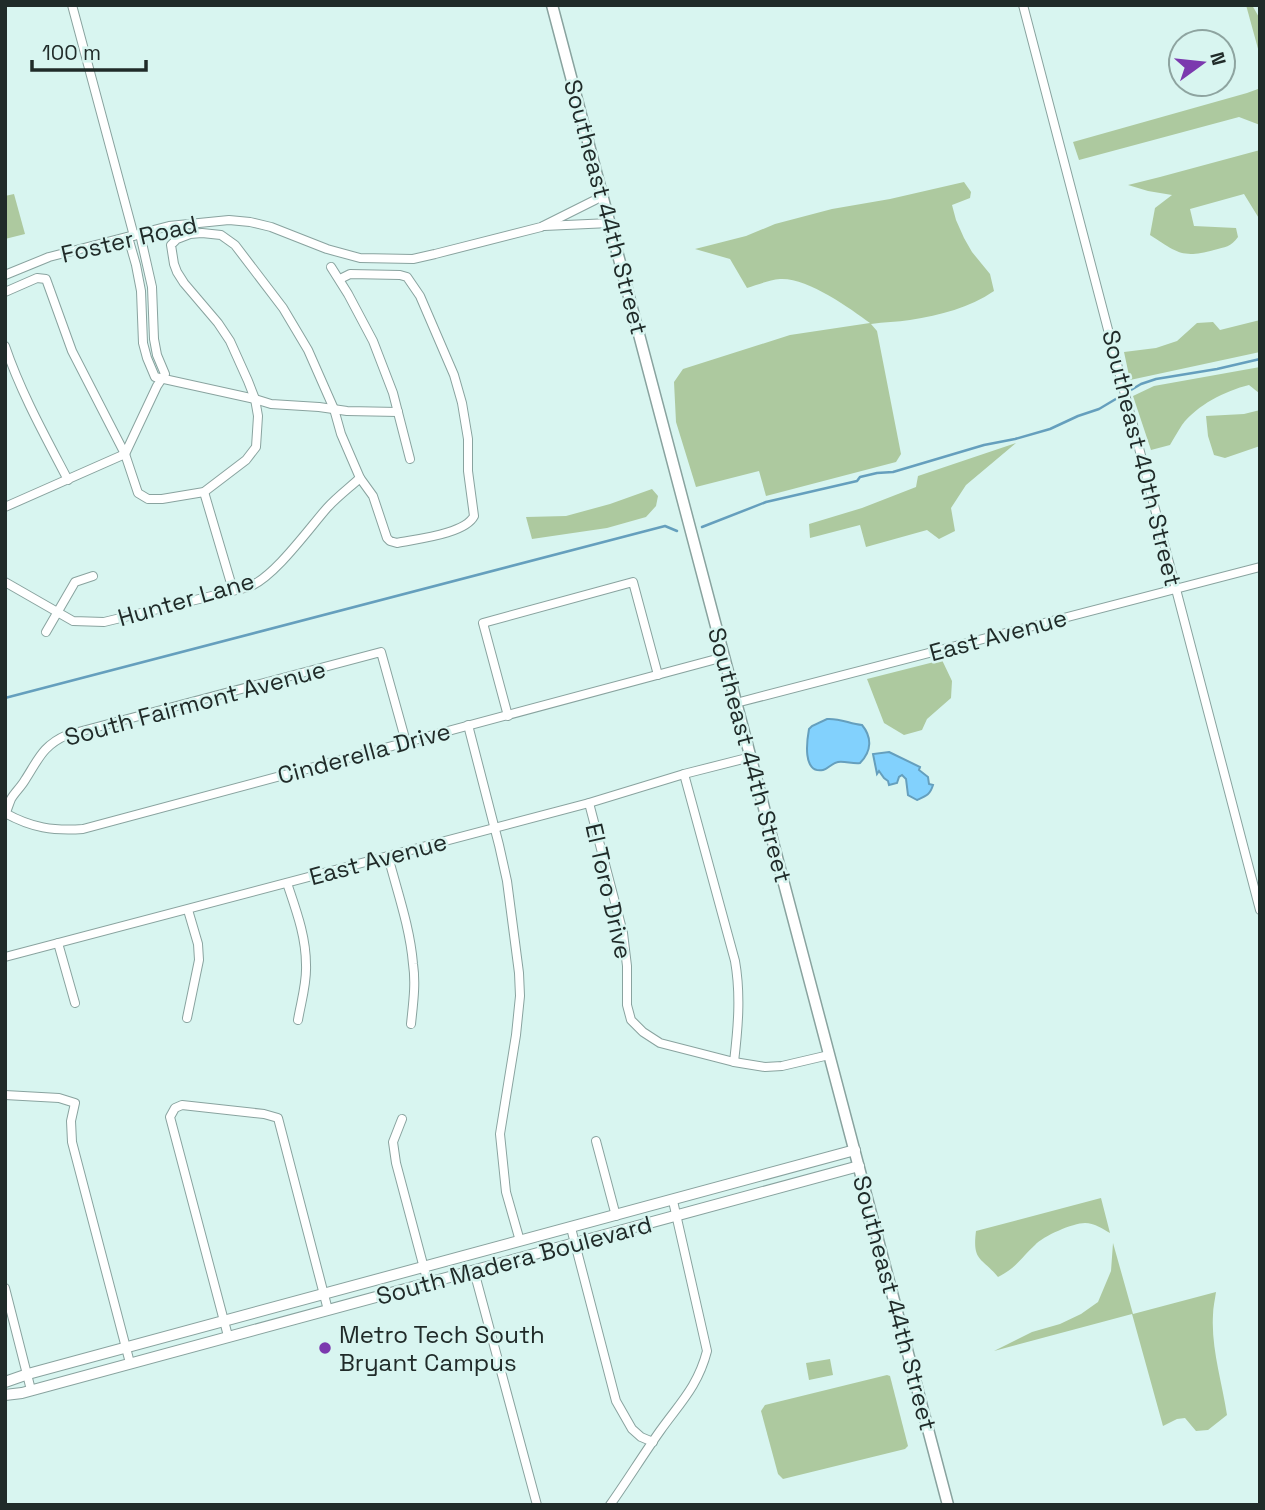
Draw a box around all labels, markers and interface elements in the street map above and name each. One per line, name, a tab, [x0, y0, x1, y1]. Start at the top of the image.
scale bar	[32, 28, 145, 72]
north arrow	[1167, 28, 1237, 98]
text: 100 m	[42, 39, 101, 66]
text: N	[1204, 49, 1232, 68]
street label: Southeast 44th Street	[557, 76, 655, 338]
street label: Foster Road	[58, 208, 200, 270]
street label: Southeast 40th Street	[1095, 327, 1189, 589]
street label: Hunter Lane	[114, 565, 258, 633]
street label: East Avenue	[926, 602, 1070, 668]
street label: Southeast 44th Street	[701, 624, 799, 886]
street label: South Fairmont Avenue	[61, 653, 329, 753]
street label: Cinderella Drive	[274, 715, 454, 791]
street label: El Toro Drive	[578, 820, 640, 962]
street label: East Avenue	[306, 826, 450, 892]
street label: Southeast 44th Street	[846, 1172, 944, 1434]
street label: South Madera Boulevard	[373, 1208, 655, 1312]
place label: Metro Tech South Bryant Campus	[339, 1319, 545, 1378]
marker: Metro Tech South Bryant Campus	[317, 1340, 333, 1356]

